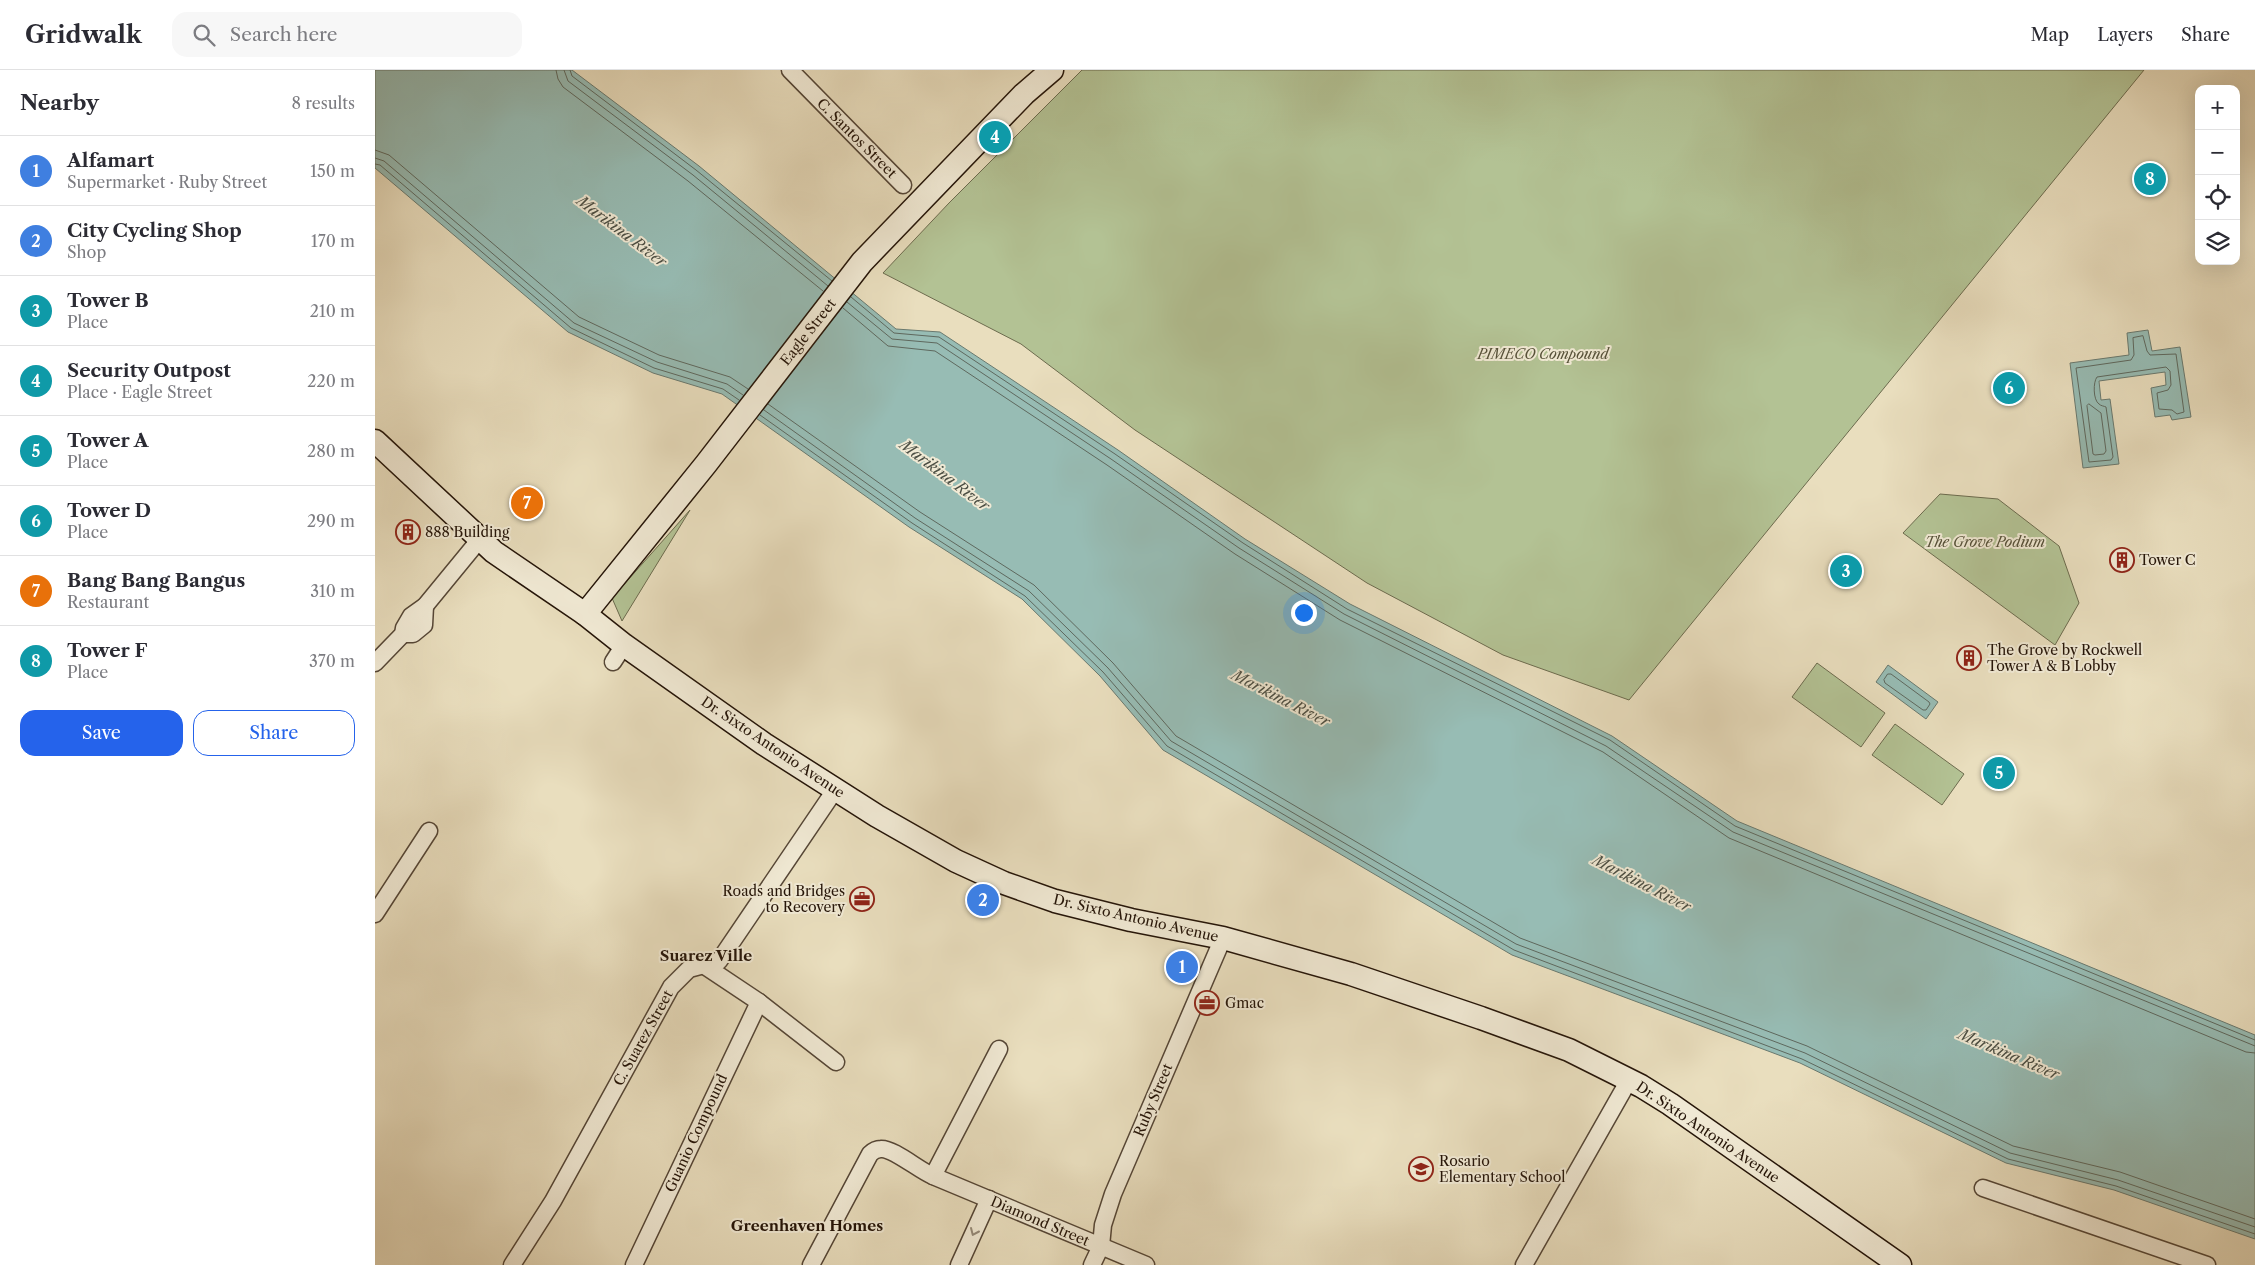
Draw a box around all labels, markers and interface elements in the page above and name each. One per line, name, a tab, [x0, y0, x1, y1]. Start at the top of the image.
search box	[172, 12, 522, 57]
text: Gridwalk	[25, 20, 142, 49]
icon: search	[190, 21, 218, 49]
text: Search here	[230, 23, 338, 46]
text: Map	[2031, 24, 2069, 46]
text: Layers	[2097, 24, 2153, 46]
text: Share	[2181, 24, 2230, 46]
map controls	[2195, 85, 2240, 265]
button: +	[2195, 85, 2240, 130]
text: Nearby	[20, 90, 99, 115]
text: 8 results	[292, 93, 355, 113]
street label: C. Santos Street	[813, 94, 901, 182]
pin: 4	[979, 118, 1011, 156]
button: −	[2195, 130, 2240, 175]
text: Alfamart	[67, 149, 154, 172]
pin: 8	[2134, 160, 2166, 198]
text: 1	[32, 161, 40, 181]
text: 150 m	[310, 161, 355, 181]
text: Supermarket · Ruby Street	[67, 172, 267, 192]
button: locate	[2195, 175, 2240, 220]
water label: Marikina River	[572, 190, 671, 272]
text: City Cycling Shop	[67, 219, 242, 242]
button: layers	[2195, 220, 2240, 265]
text: 2	[31, 231, 41, 251]
text: 170 m	[311, 231, 355, 251]
text: Shop	[67, 242, 106, 262]
text: Tower B	[67, 289, 149, 312]
street label: Eagle Street	[776, 295, 840, 369]
text: 3	[31, 301, 41, 321]
text: 210 m	[310, 301, 355, 321]
text: Place	[67, 312, 108, 332]
park label: PIMECO Compound	[1477, 345, 1610, 363]
text: Security Outpost	[67, 359, 231, 382]
pin: 6	[1993, 369, 2025, 407]
text: 4	[31, 371, 41, 391]
text: 220 m	[307, 371, 355, 391]
text: Place · Eagle Street	[67, 382, 212, 402]
text: Tower A	[67, 429, 148, 452]
water label: Marikina River	[895, 434, 994, 516]
text: 5	[32, 441, 40, 461]
text: 280 m	[307, 441, 355, 461]
text: Place	[67, 452, 108, 472]
pin: 7	[511, 484, 543, 522]
text: Tower D	[67, 499, 151, 522]
text: 6	[31, 511, 41, 531]
text: 290 m	[307, 511, 355, 531]
building icon: 888 Building	[395, 519, 421, 545]
text: Place	[67, 522, 108, 542]
place label: 888 Building	[425, 523, 510, 541]
park label: The Grove Podium	[1925, 533, 2045, 551]
building icon: Tower C	[2109, 547, 2135, 573]
place label: Tower C	[2139, 551, 2196, 569]
pin: 3	[1830, 552, 1862, 590]
text: Bang Bang Bangus	[67, 569, 245, 592]
text: 7	[32, 581, 40, 601]
text: 310 m	[310, 581, 355, 601]
text: Restaurant	[67, 592, 149, 612]
your location	[1291, 600, 1317, 626]
text: Tower F	[67, 639, 147, 662]
place label: The Grove by Rockwell Tower A & B Lobby	[1987, 641, 2142, 675]
building icon: The Grove by Rockwell Tower A & B Lobby	[1956, 645, 1982, 671]
text: 8	[31, 651, 41, 671]
text: 370 m	[309, 651, 355, 671]
text: Place	[67, 662, 108, 682]
water label: Marikina River	[1227, 664, 1334, 731]
street label: Dr. Sixto Antonio Avenue	[698, 692, 848, 802]
button: Save	[20, 710, 183, 756]
button: Share	[193, 710, 355, 756]
pin: 5	[1983, 754, 2015, 792]
water label: Marikina River	[1588, 849, 1695, 916]
pin: 2	[967, 881, 999, 919]
place label: Roads and Bridges to Recovery	[722, 882, 845, 916]
office icon: Roads and Bridges to Recovery	[849, 886, 875, 912]
street label: Dr. Sixto Antonio Avenue	[1052, 890, 1221, 946]
district label: Suarez Ville	[660, 946, 752, 965]
pin: 1	[1166, 948, 1198, 986]
street label: C. Suarez Street	[609, 987, 677, 1089]
office icon: Gmac	[1194, 990, 1220, 1016]
place label: Gmac	[1225, 994, 1264, 1012]
water label: Marikina River	[1954, 1023, 2063, 1084]
street label: Ruby Street	[1130, 1061, 1176, 1139]
street label: Guanio Compound	[661, 1071, 731, 1195]
street label: Dr. Sixto Antonio Avenue	[1633, 1077, 1783, 1187]
place label: Rosario Elementary School	[1439, 1152, 1565, 1186]
school or university icon: Rosario Elementary School	[1408, 1156, 1434, 1182]
street label: Diamond Street	[988, 1192, 1092, 1250]
district label: Greenhaven Homes	[731, 1216, 883, 1235]
one-way arrow	[969, 1227, 980, 1236]

